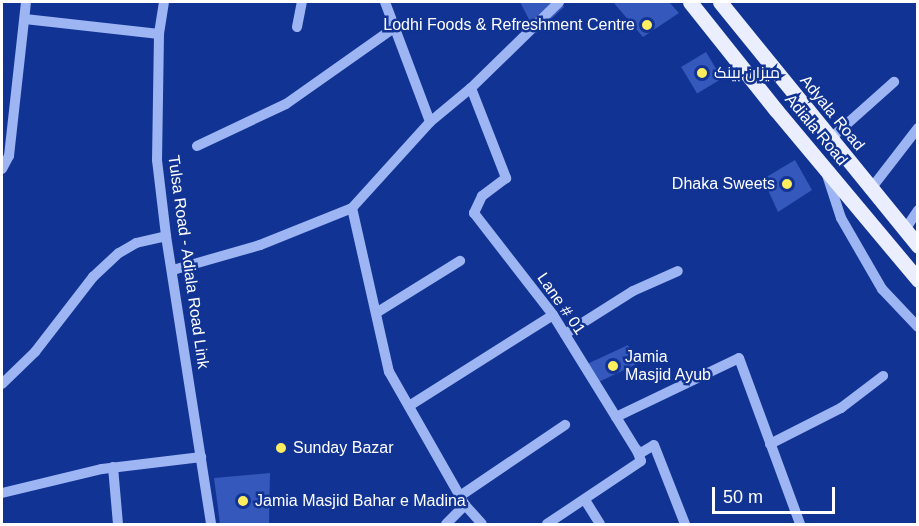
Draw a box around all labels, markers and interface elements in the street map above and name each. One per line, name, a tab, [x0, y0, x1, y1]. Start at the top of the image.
place label: Lodhi Foods & Refreshment Centre	[383, 15, 635, 35]
marker: Lodhi Foods & Refreshment Centre	[640, 18, 654, 32]
place label: میزان بینک	[714, 63, 780, 83]
marker: میزان بینک	[695, 66, 709, 80]
street label: Adyala Road	[796, 71, 868, 155]
street label: Adiala Road	[781, 90, 851, 170]
street label: Tulsa Road - Adiala Road Link	[163, 154, 213, 370]
place label: Dhaka Sweets	[672, 174, 775, 194]
marker: Dhaka Sweets	[780, 177, 794, 191]
street label: Lane # 01	[533, 269, 589, 339]
place label: Jamia Masjid Ayub	[625, 347, 712, 385]
marker: Jamia Masjid Ayub	[606, 359, 620, 373]
place label: Sunday Bazar	[293, 438, 394, 458]
marker: Sunday Bazar	[274, 441, 288, 455]
scale bar	[715, 475, 838, 513]
text: 50 m	[723, 487, 763, 507]
place label: Jamia Masjid Bahar e Madina	[255, 491, 466, 511]
marker: Jamia Masjid Bahar e Madina	[236, 494, 250, 508]

